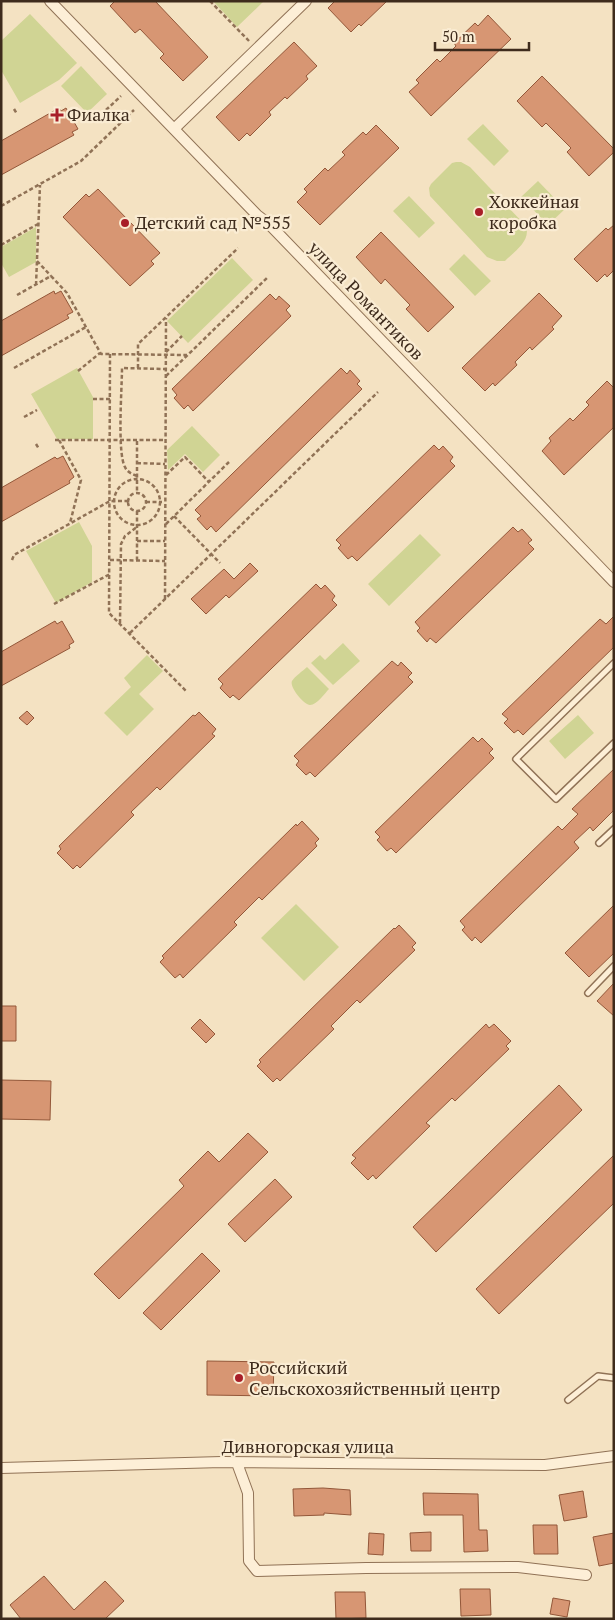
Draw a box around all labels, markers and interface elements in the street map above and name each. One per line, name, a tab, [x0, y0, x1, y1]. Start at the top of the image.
scale bar	[435, 20, 529, 52]
text: 50 m	[442, 26, 475, 46]
place label: Фиалка	[67, 102, 130, 126]
marker: Фиалка	[51, 109, 63, 121]
place label: Хоккейная коробка	[489, 189, 579, 234]
marker: Хоккейная коробка	[473, 206, 485, 218]
place label: Детский сад №555	[135, 210, 291, 234]
marker: Детский сад №555	[119, 217, 131, 229]
street label: улица Романтиков	[303, 235, 430, 365]
place label: Российский Сельскохозяйственный центр	[249, 1355, 500, 1400]
marker: Российский Сельскохозяйственный центр	[233, 1372, 245, 1384]
street label: Дивногорская улица	[222, 1434, 394, 1458]

